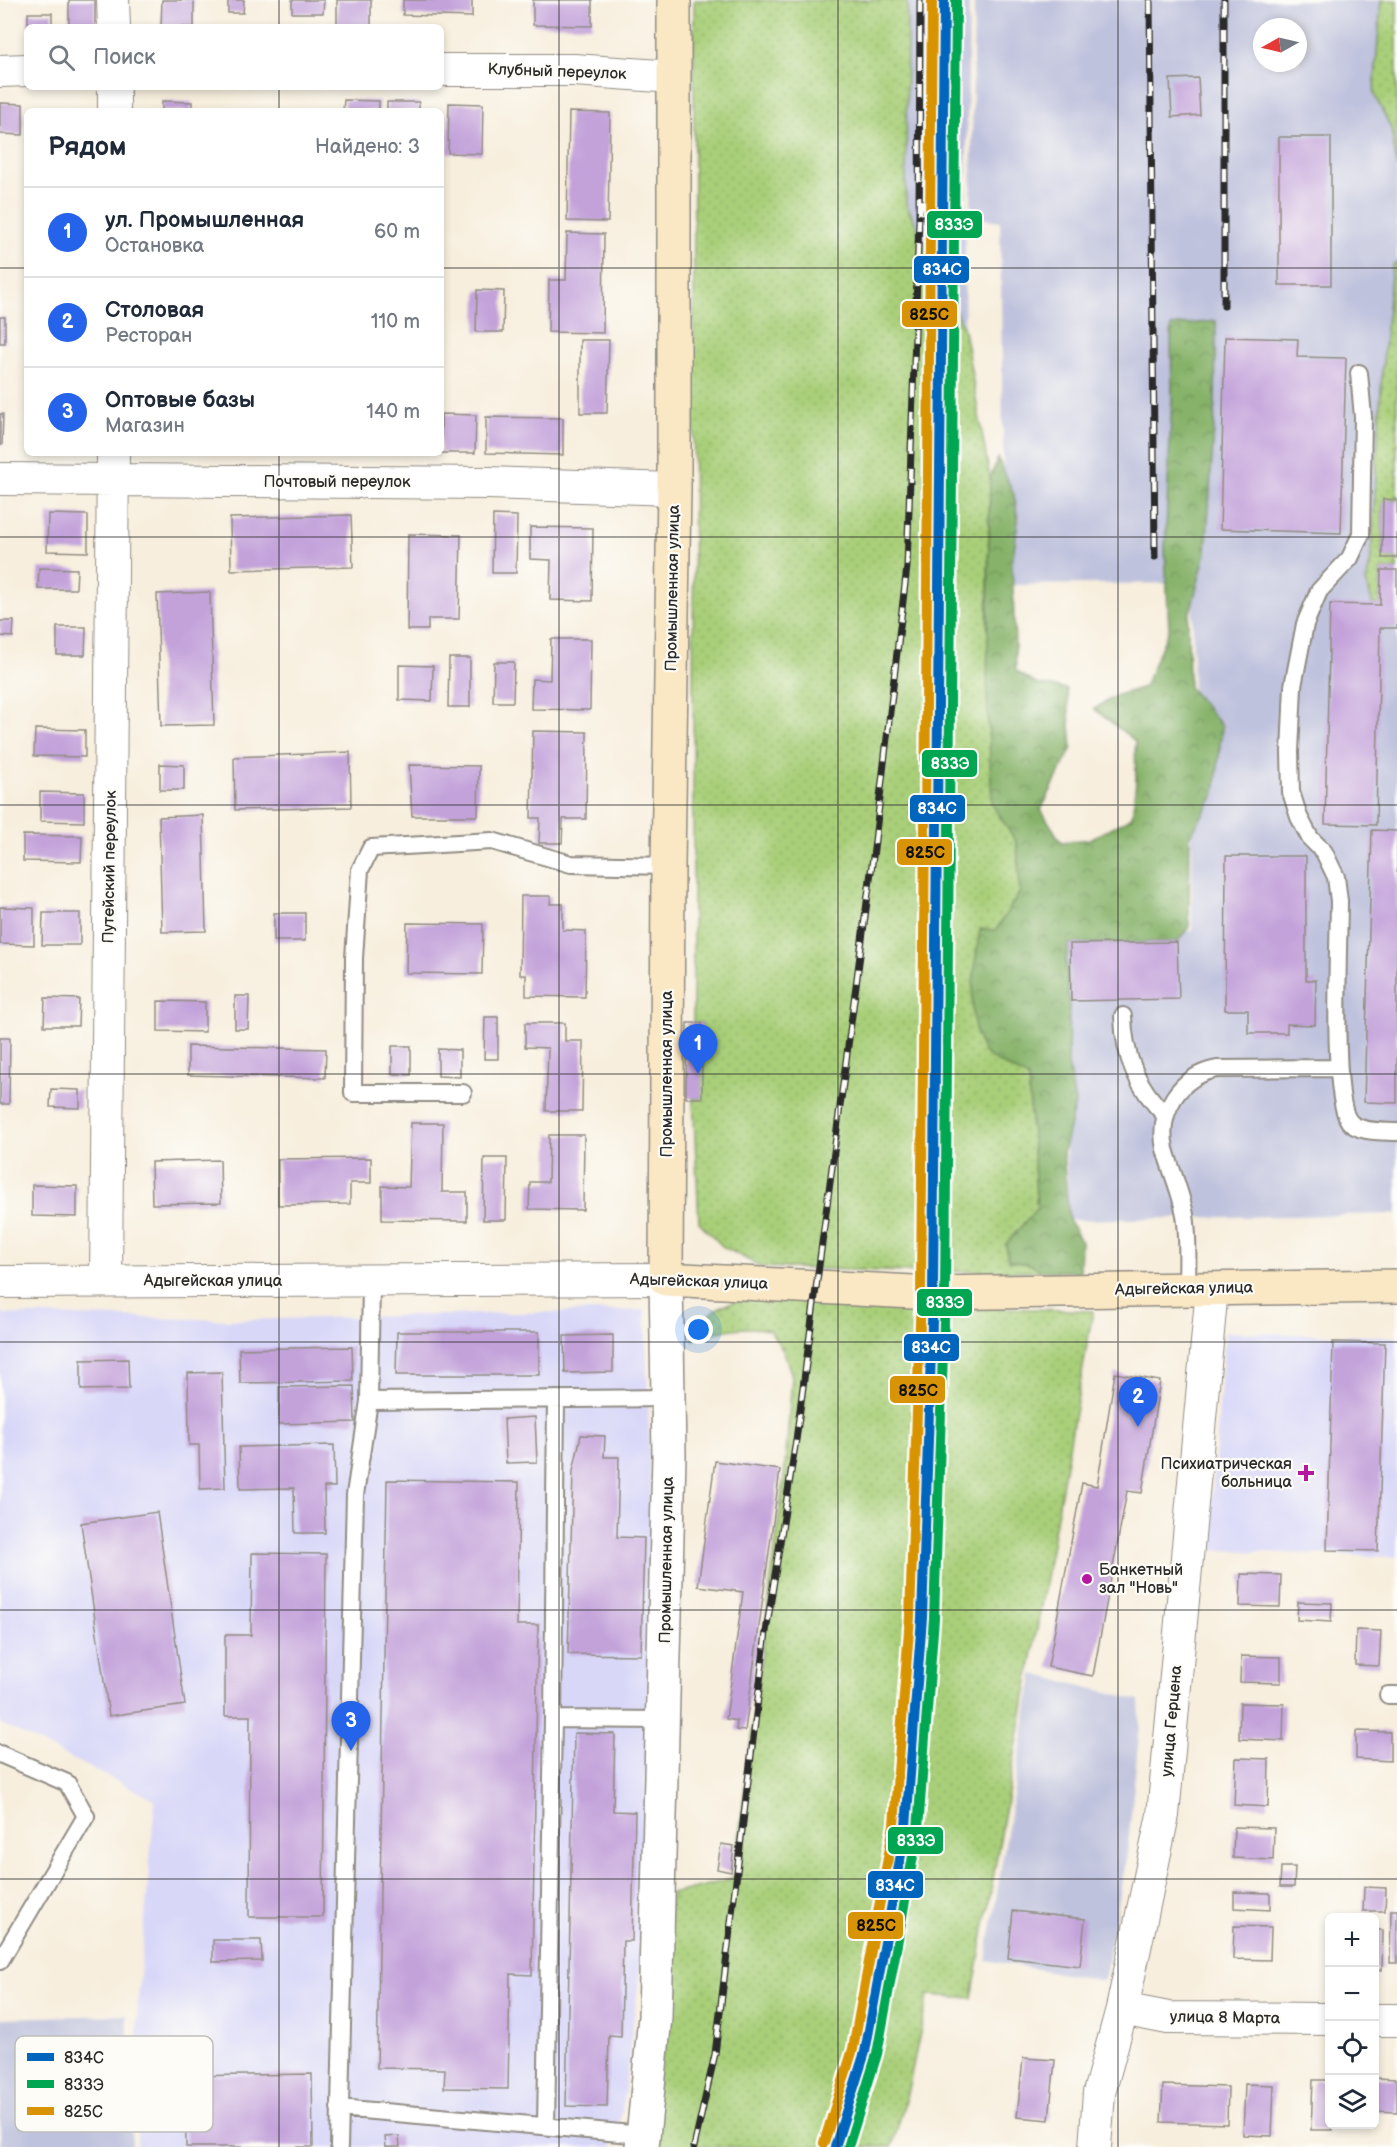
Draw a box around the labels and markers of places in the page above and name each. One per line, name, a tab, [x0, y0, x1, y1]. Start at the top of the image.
pin: 1	[678, 1024, 718, 1074]
pin: 2	[1118, 1378, 1158, 1427]
place label: Психиатрическая больница	[1161, 1455, 1293, 1492]
marker: Психиатрическая больница	[1297, 1464, 1315, 1482]
place label: Банкетный зал "Новь"	[1099, 1561, 1183, 1598]
marker: Банкетный зал "Новь"	[1080, 1572, 1094, 1586]
pin: 3	[332, 1702, 370, 1751]

